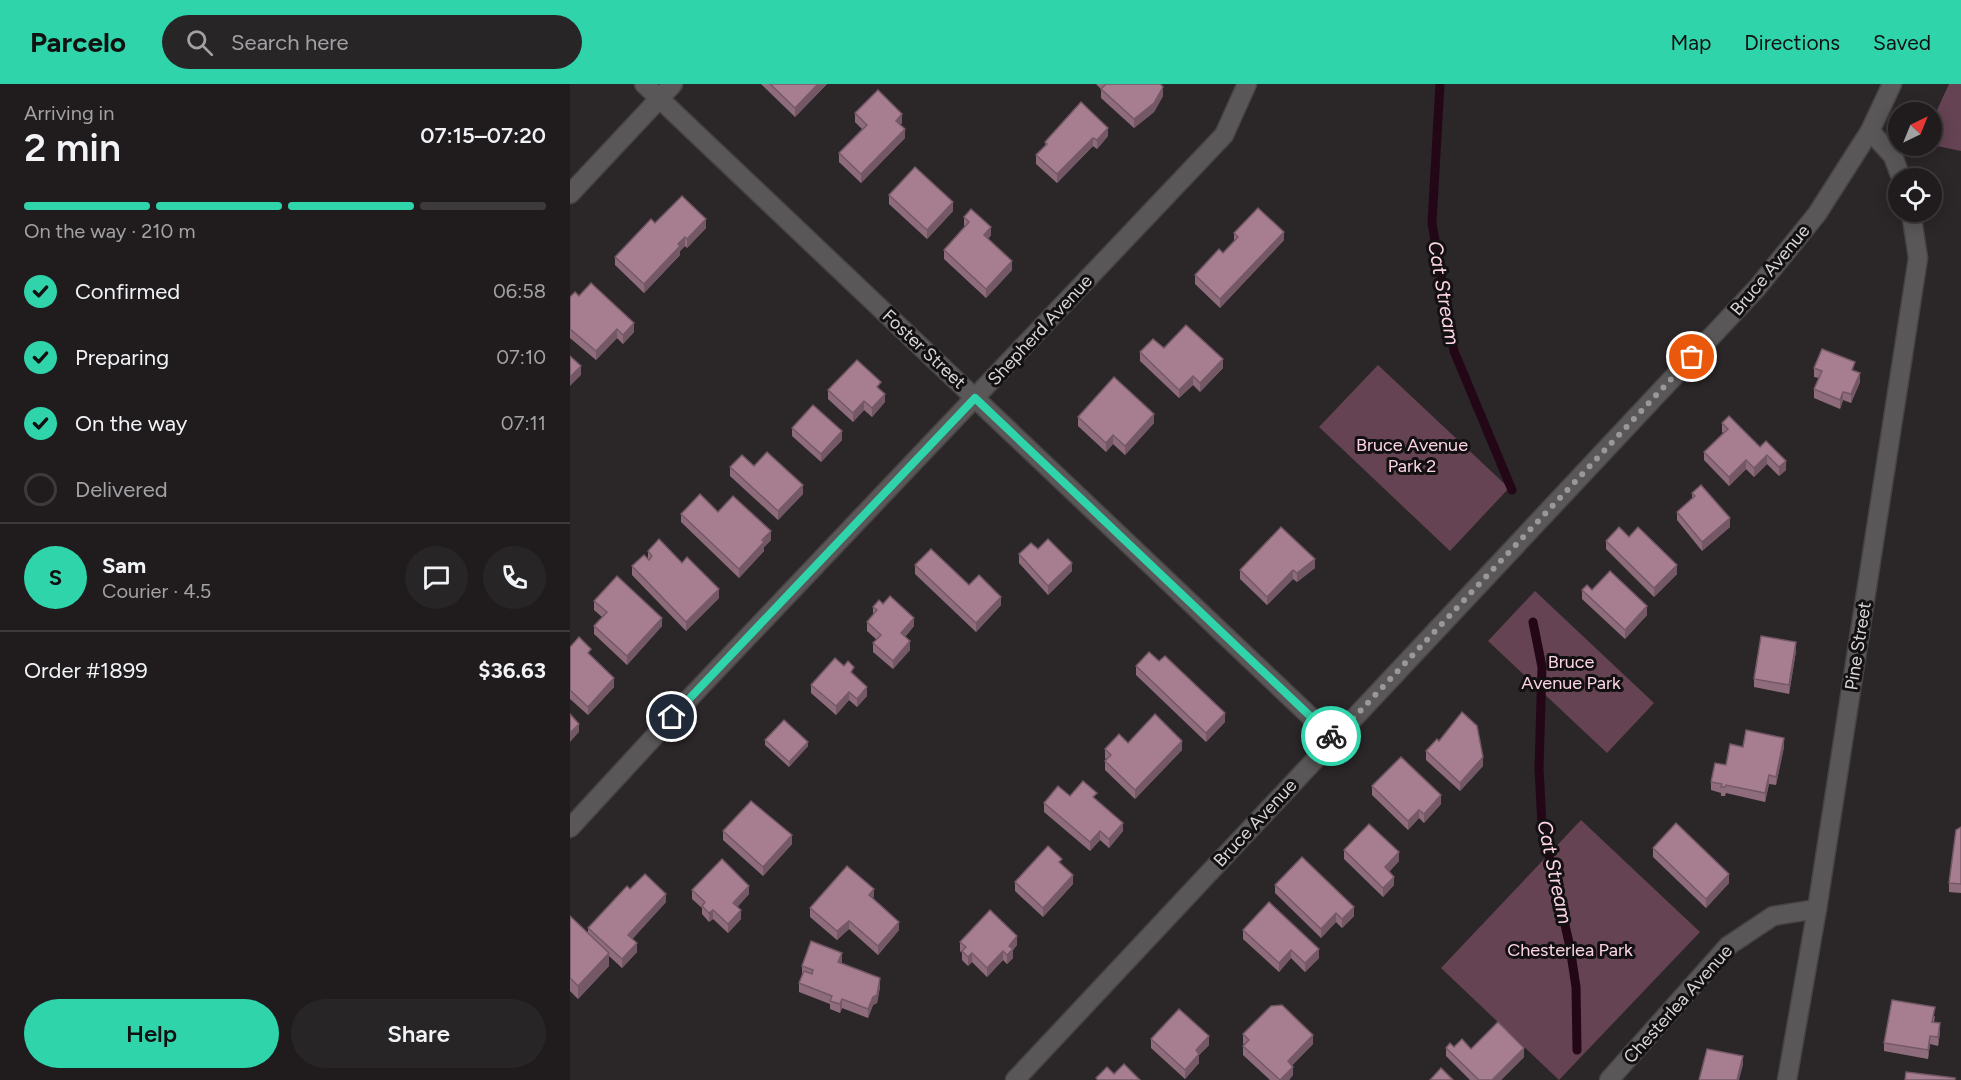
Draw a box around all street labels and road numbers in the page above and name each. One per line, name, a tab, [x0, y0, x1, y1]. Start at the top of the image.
street label: Bruce Avenue	[1726, 220, 1815, 320]
street label: Shepherd Avenue	[983, 270, 1097, 390]
street label: Foster Street	[878, 305, 970, 393]
street label: Pine Street	[1840, 600, 1876, 692]
street label: Bruce Avenue	[1209, 774, 1301, 871]
street label: Chesterlea Avenue	[1619, 940, 1737, 1068]

